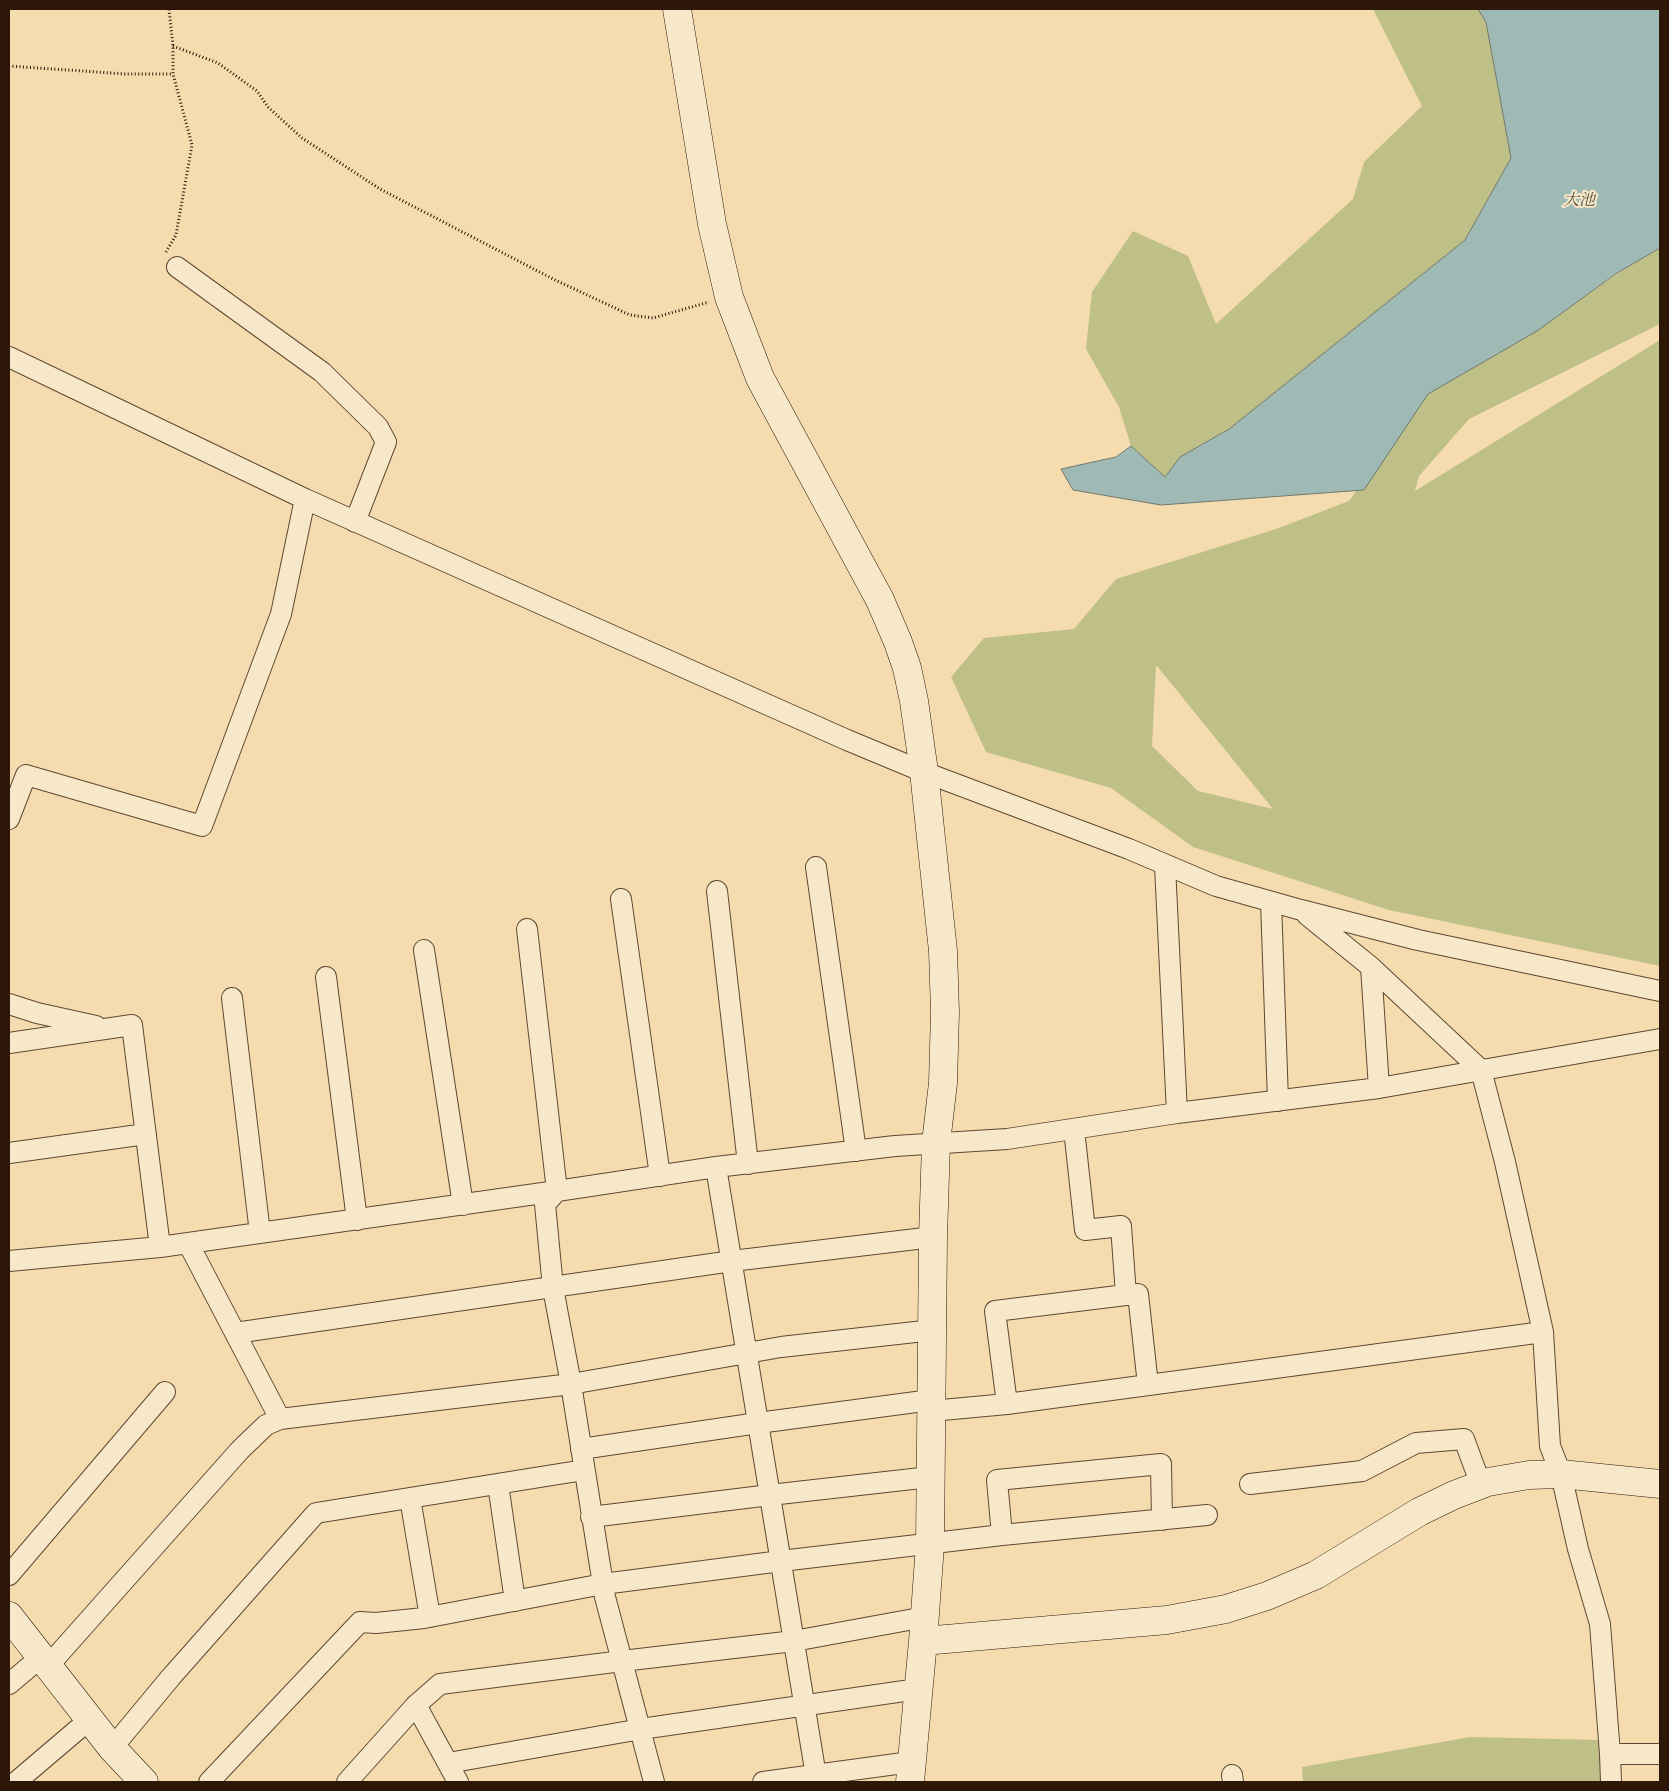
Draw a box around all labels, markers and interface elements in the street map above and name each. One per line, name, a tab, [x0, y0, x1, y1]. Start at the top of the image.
water label: 大池	[1563, 190, 1595, 210]

